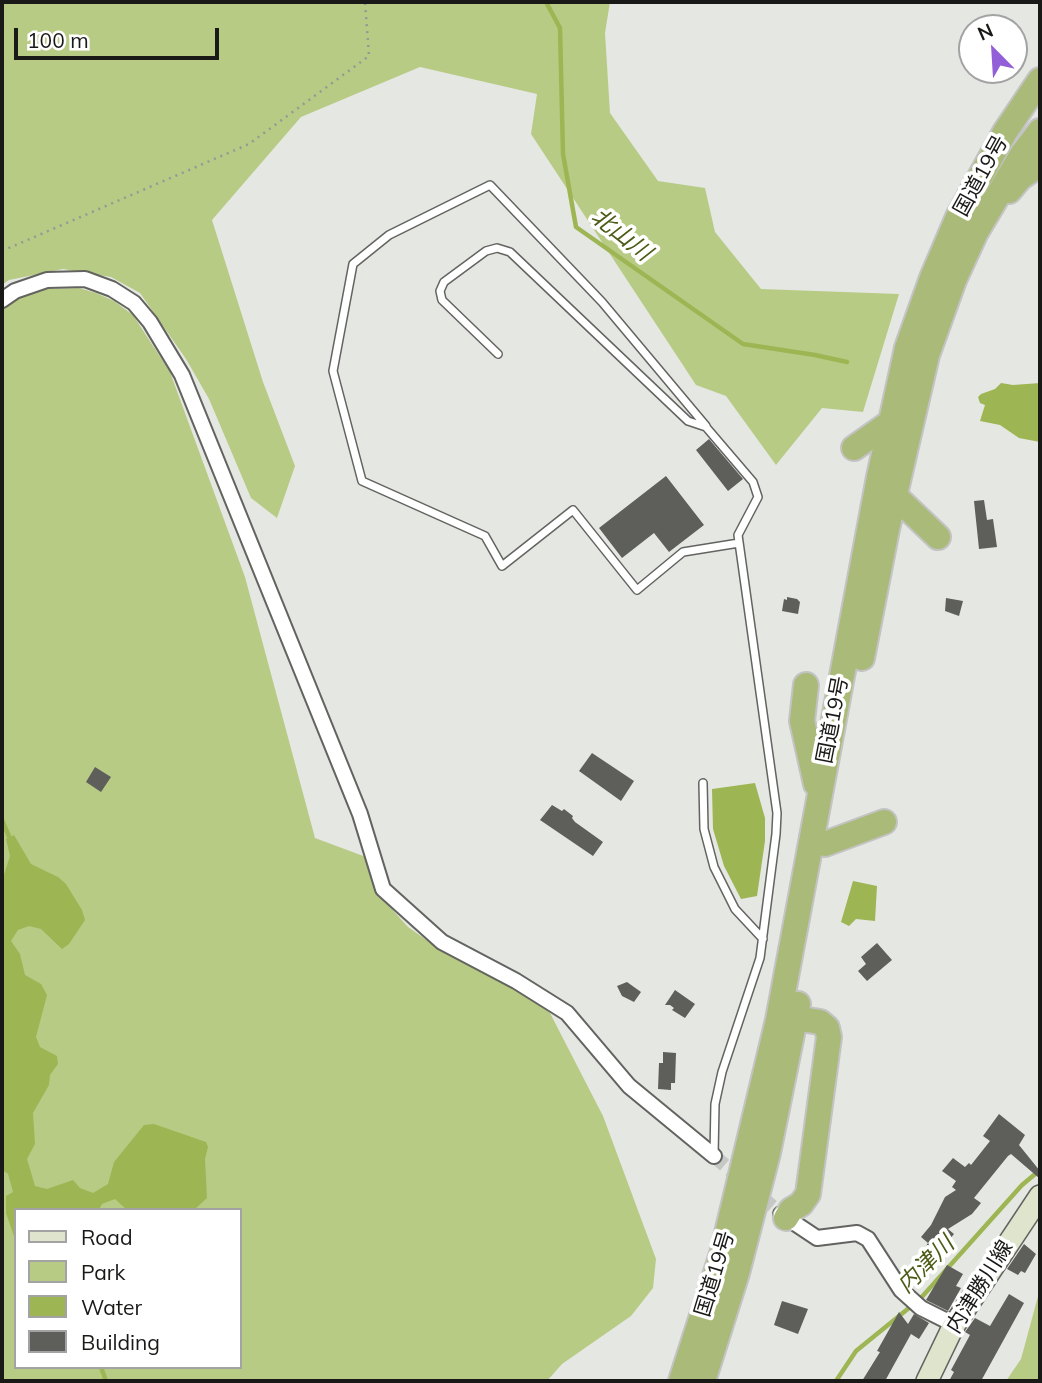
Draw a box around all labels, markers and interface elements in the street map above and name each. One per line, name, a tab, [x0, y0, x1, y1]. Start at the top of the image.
scale bar	[18, 14, 222, 58]
north arrow	[958, 14, 1028, 84]
text: N	[974, 18, 997, 46]
text: 100 m	[27, 27, 89, 53]
street label: 国道19号	[949, 131, 1013, 221]
water label: 北山川	[585, 203, 657, 267]
street label: 国道19号	[812, 674, 854, 766]
legend	[14, 1208, 242, 1369]
text: Road	[81, 1224, 132, 1250]
street label: 国道19号	[690, 1228, 740, 1320]
water label: 内津川	[892, 1231, 960, 1299]
street label: 内津勝川線	[941, 1236, 1019, 1338]
text: Park	[81, 1259, 125, 1285]
text: Water	[81, 1294, 142, 1320]
text: Building	[81, 1329, 160, 1355]

